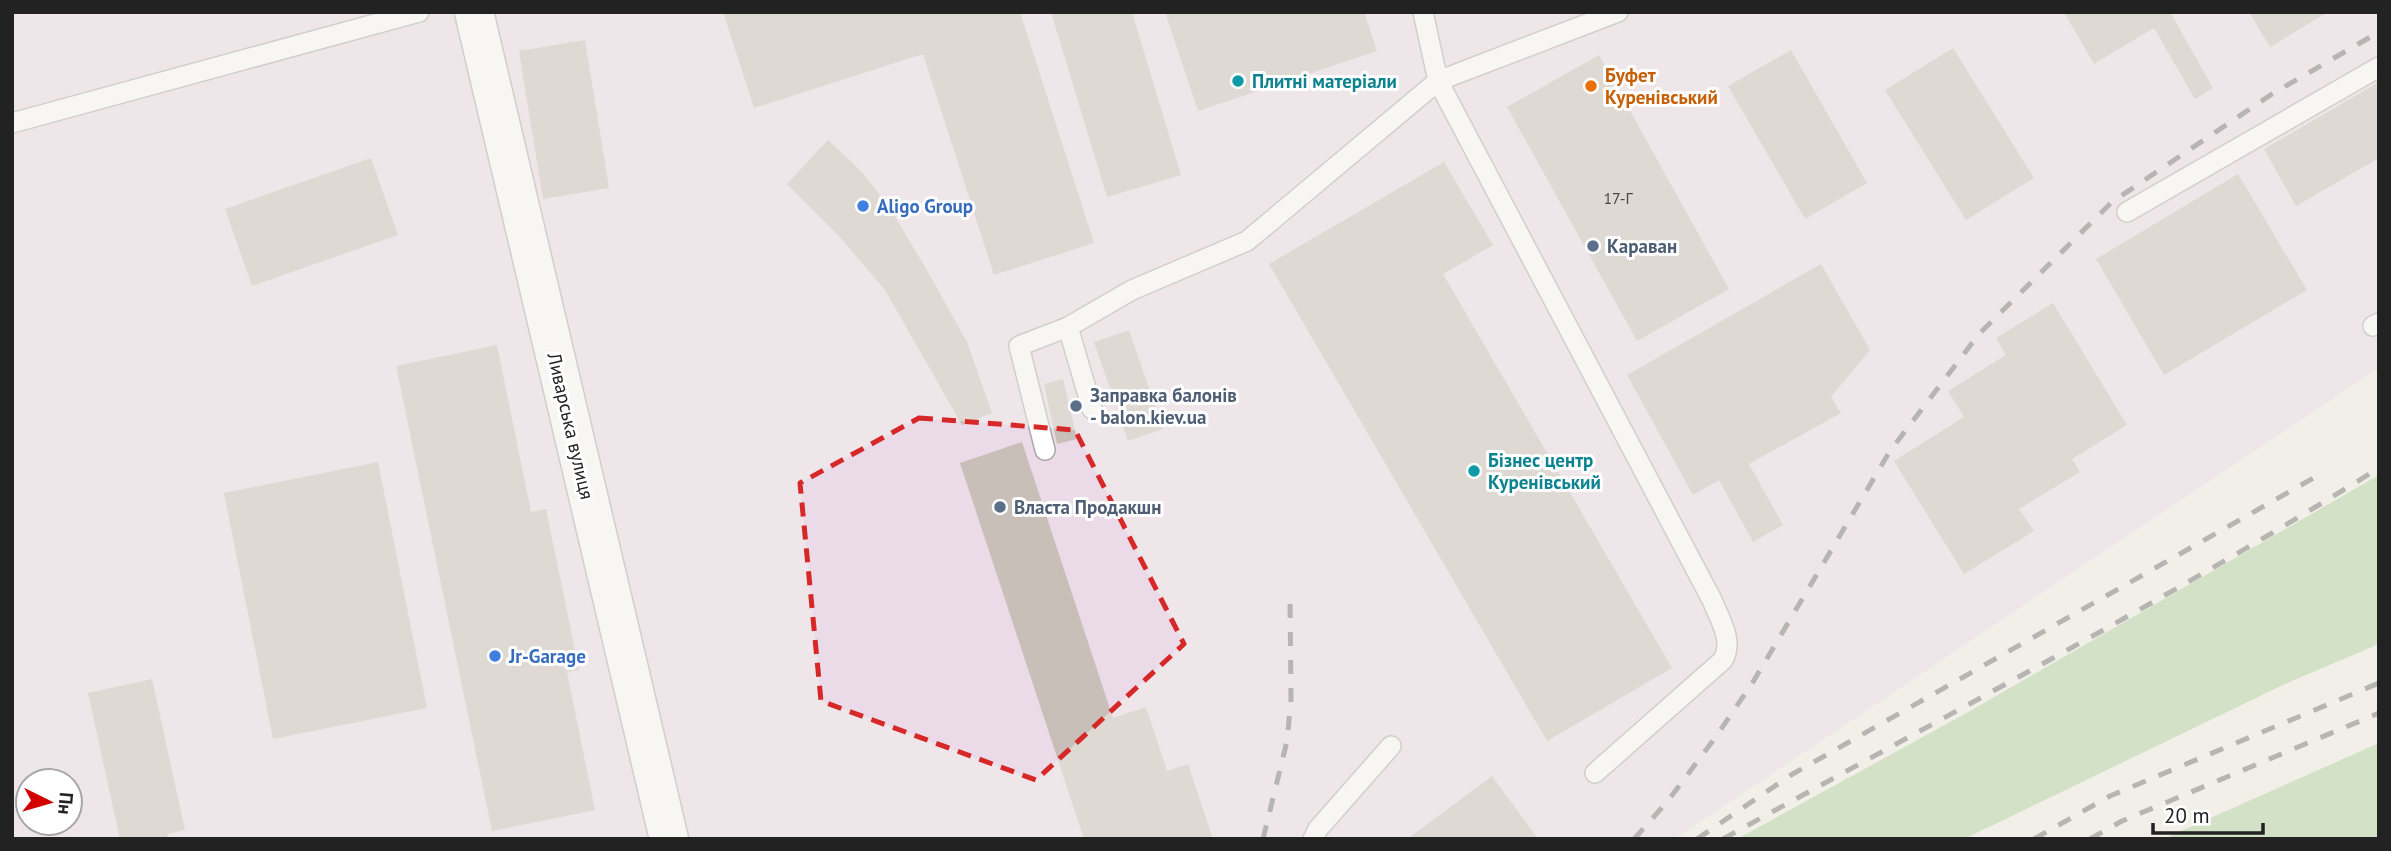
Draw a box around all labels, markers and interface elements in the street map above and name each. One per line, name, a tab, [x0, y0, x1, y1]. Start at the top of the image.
place label: Буфет Куренівський	[1605, 63, 1718, 109]
place label: Плитні матеріали	[1252, 69, 1397, 93]
marker: Плитні матеріали	[1230, 73, 1246, 89]
marker: Буфет Куренівський	[1583, 78, 1599, 94]
house number: 17-Г	[1603, 188, 1634, 208]
place label: Aligo Group	[877, 194, 973, 218]
marker: Aligo Group	[855, 198, 871, 214]
place label: Караван	[1607, 234, 1677, 258]
marker: Караван	[1585, 238, 1601, 254]
street label: Ливарська вулиця	[542, 349, 600, 502]
place label: Заправка балонів - balon.kiev.ua	[1090, 383, 1237, 429]
marker: Заправка балонів - balon.kiev.ua	[1068, 398, 1084, 414]
place label: Бізнес центр Куренівський	[1488, 448, 1601, 494]
marker: Бізнес центр Куренівський	[1466, 463, 1482, 479]
place label: Власта Продакшн	[1014, 495, 1161, 519]
marker: Власта Продакшн	[992, 499, 1008, 515]
place label: Jr-Garage	[508, 644, 586, 668]
marker: Jr-Garage	[487, 648, 503, 664]
north arrow	[14, 767, 84, 837]
text: Пн	[53, 791, 79, 816]
scale bar	[2153, 792, 2263, 836]
text: 20 m	[2164, 802, 2210, 829]

